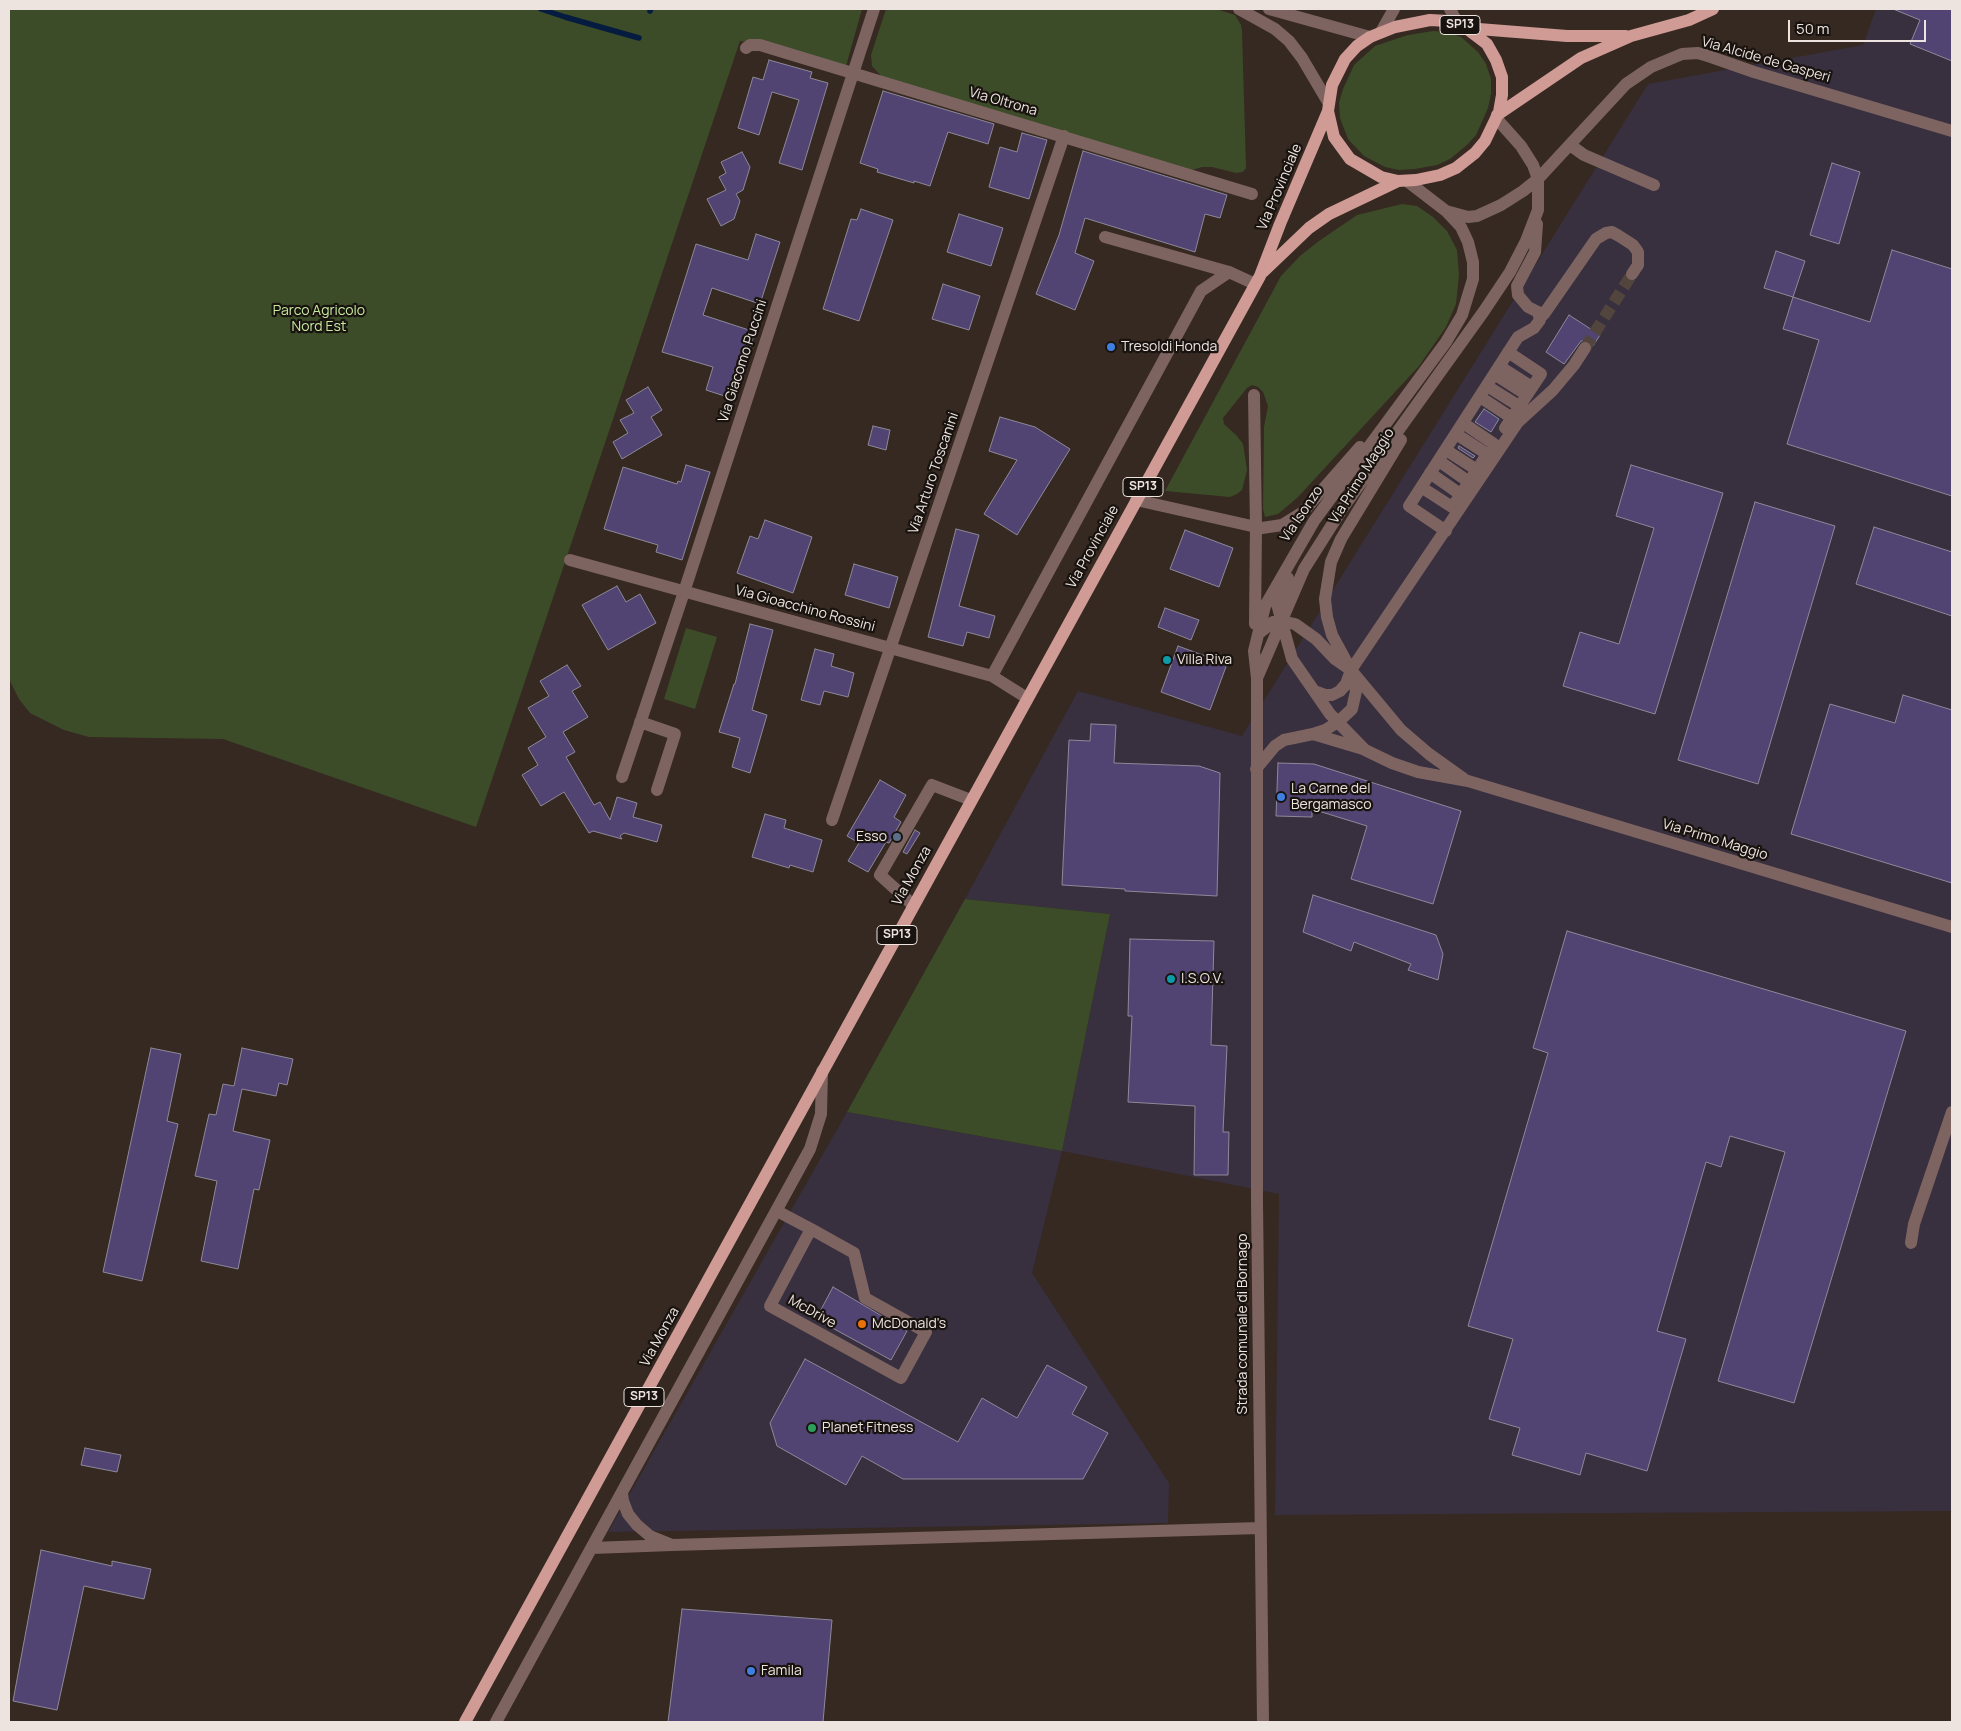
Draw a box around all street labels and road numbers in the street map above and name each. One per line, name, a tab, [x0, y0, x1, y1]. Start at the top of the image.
road number: SP13	[1440, 16, 1480, 34]
street label: Via Alcide de Gasperi	[1700, 34, 1832, 86]
street label: Via Oltrona	[967, 84, 1039, 120]
street label: Via Provinciale	[1254, 141, 1306, 233]
street label: Via Giacomo Puccini	[715, 297, 771, 425]
street label: Via Arturo Toscanini	[905, 410, 963, 536]
street label: Via Primo Maggio	[1326, 425, 1398, 527]
road number: SP13	[1123, 478, 1163, 497]
street label: Via Isonzo	[1277, 483, 1327, 545]
street label: Via Provinciale	[1063, 503, 1123, 591]
street label: Via Gioacchino Rossini	[733, 582, 877, 636]
street label: Via Primo Maggio	[1660, 816, 1770, 864]
street label: Via Monza	[889, 843, 935, 909]
road number: SP13	[877, 926, 917, 944]
street label: Strada comunale di Bornago	[1235, 1234, 1251, 1414]
street label: McDrive	[785, 1292, 839, 1332]
street label: Via Monza	[637, 1304, 683, 1370]
road number: SP13	[624, 1388, 664, 1406]

